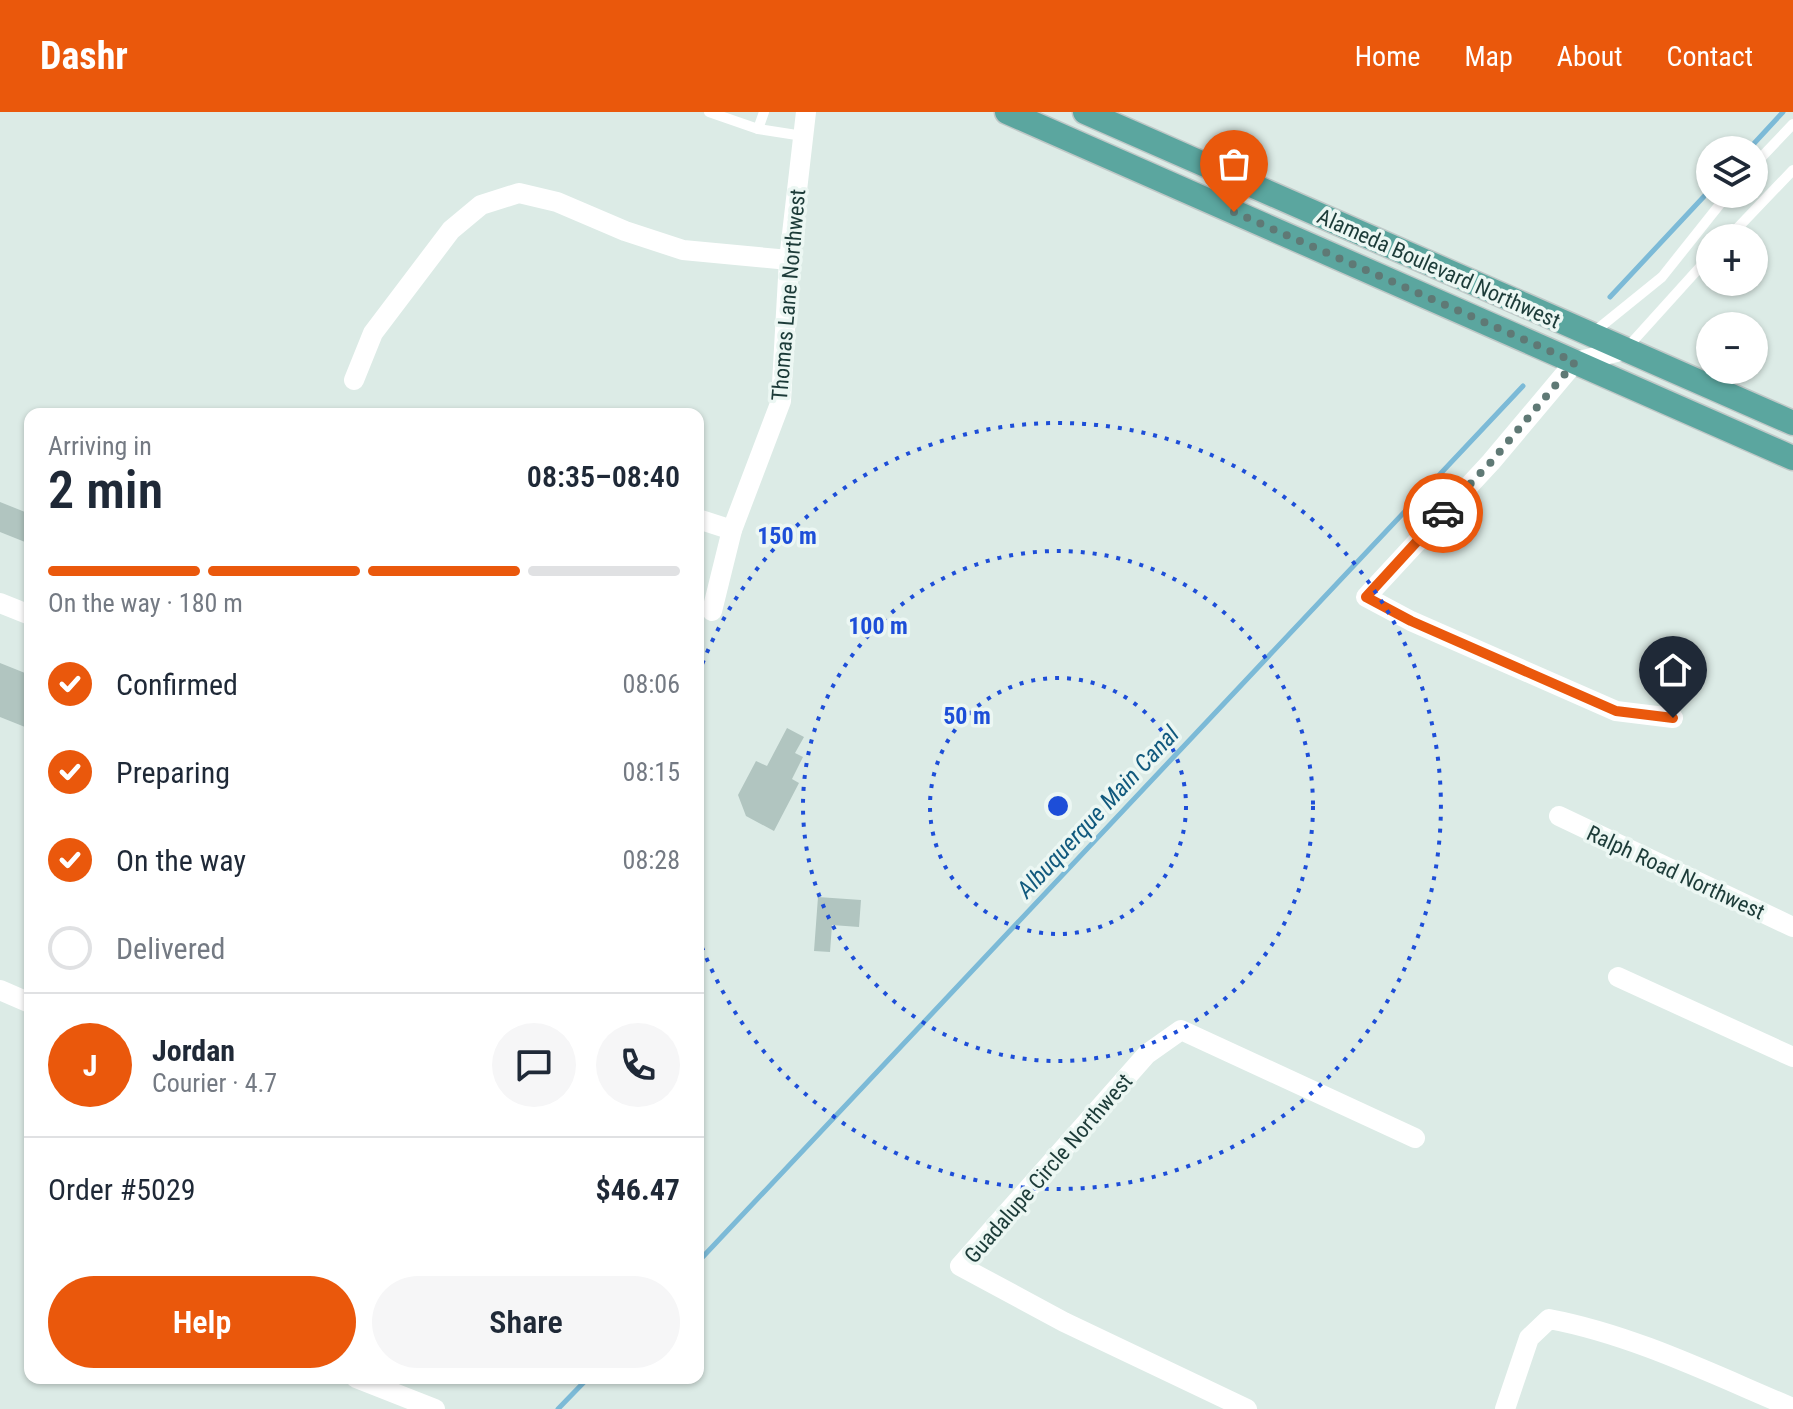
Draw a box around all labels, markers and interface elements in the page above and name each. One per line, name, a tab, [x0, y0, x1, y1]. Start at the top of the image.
text: Dashr	[40, 34, 128, 78]
text: Home	[1355, 40, 1420, 73]
text: Map	[1464, 40, 1513, 73]
text: About	[1557, 40, 1623, 73]
text: Contact	[1667, 40, 1753, 73]
pin	[1200, 130, 1268, 212]
map controls	[1696, 136, 1768, 384]
button: layers	[1696, 136, 1768, 208]
icon: bag	[1212, 142, 1256, 186]
street label: Thomas Lane Northwest	[767, 188, 810, 402]
street label: Alameda Boulevard Northwest	[1314, 204, 1564, 333]
button: +	[1696, 224, 1768, 296]
button: −	[1696, 312, 1768, 384]
text: Arriving in	[48, 431, 152, 461]
text: 08:35–08:40	[527, 459, 680, 494]
text: 2 min	[48, 460, 163, 521]
courier	[1403, 473, 1483, 553]
icon: car	[1421, 491, 1465, 535]
text: 150 m	[757, 522, 817, 550]
text: On the way · 180 m	[48, 588, 243, 618]
text: 100 m	[848, 612, 908, 640]
pin	[1639, 636, 1707, 718]
icon: home	[1651, 648, 1695, 692]
icon: check	[48, 662, 92, 706]
text: Confirmed	[116, 667, 238, 702]
text: 08:06	[623, 669, 680, 699]
text: 50 m	[943, 702, 991, 730]
water label: Albuquerque Main Canal	[1011, 720, 1185, 904]
icon: check	[48, 750, 92, 794]
text: Preparing	[116, 755, 230, 790]
text: 08:15	[623, 757, 680, 787]
centre of rings	[1044, 792, 1072, 820]
street label: Ralph Road Northwest	[1583, 820, 1769, 925]
icon: check	[48, 838, 92, 882]
text: On the way	[116, 843, 246, 878]
text: 08:28	[623, 845, 680, 875]
text: Delivered	[116, 931, 225, 966]
button: chat	[492, 1023, 576, 1107]
button: phone	[596, 1023, 680, 1107]
text: Jordan	[152, 1033, 235, 1068]
text: J	[83, 1048, 97, 1083]
text: Courier · 4.7	[152, 1068, 277, 1098]
street label: Guadalupe Circle Northwest	[959, 1069, 1137, 1268]
text: Order #5029	[48, 1172, 196, 1207]
text: $46.47	[595, 1172, 680, 1207]
button: Help	[48, 1276, 356, 1368]
button: Share	[372, 1276, 680, 1368]

